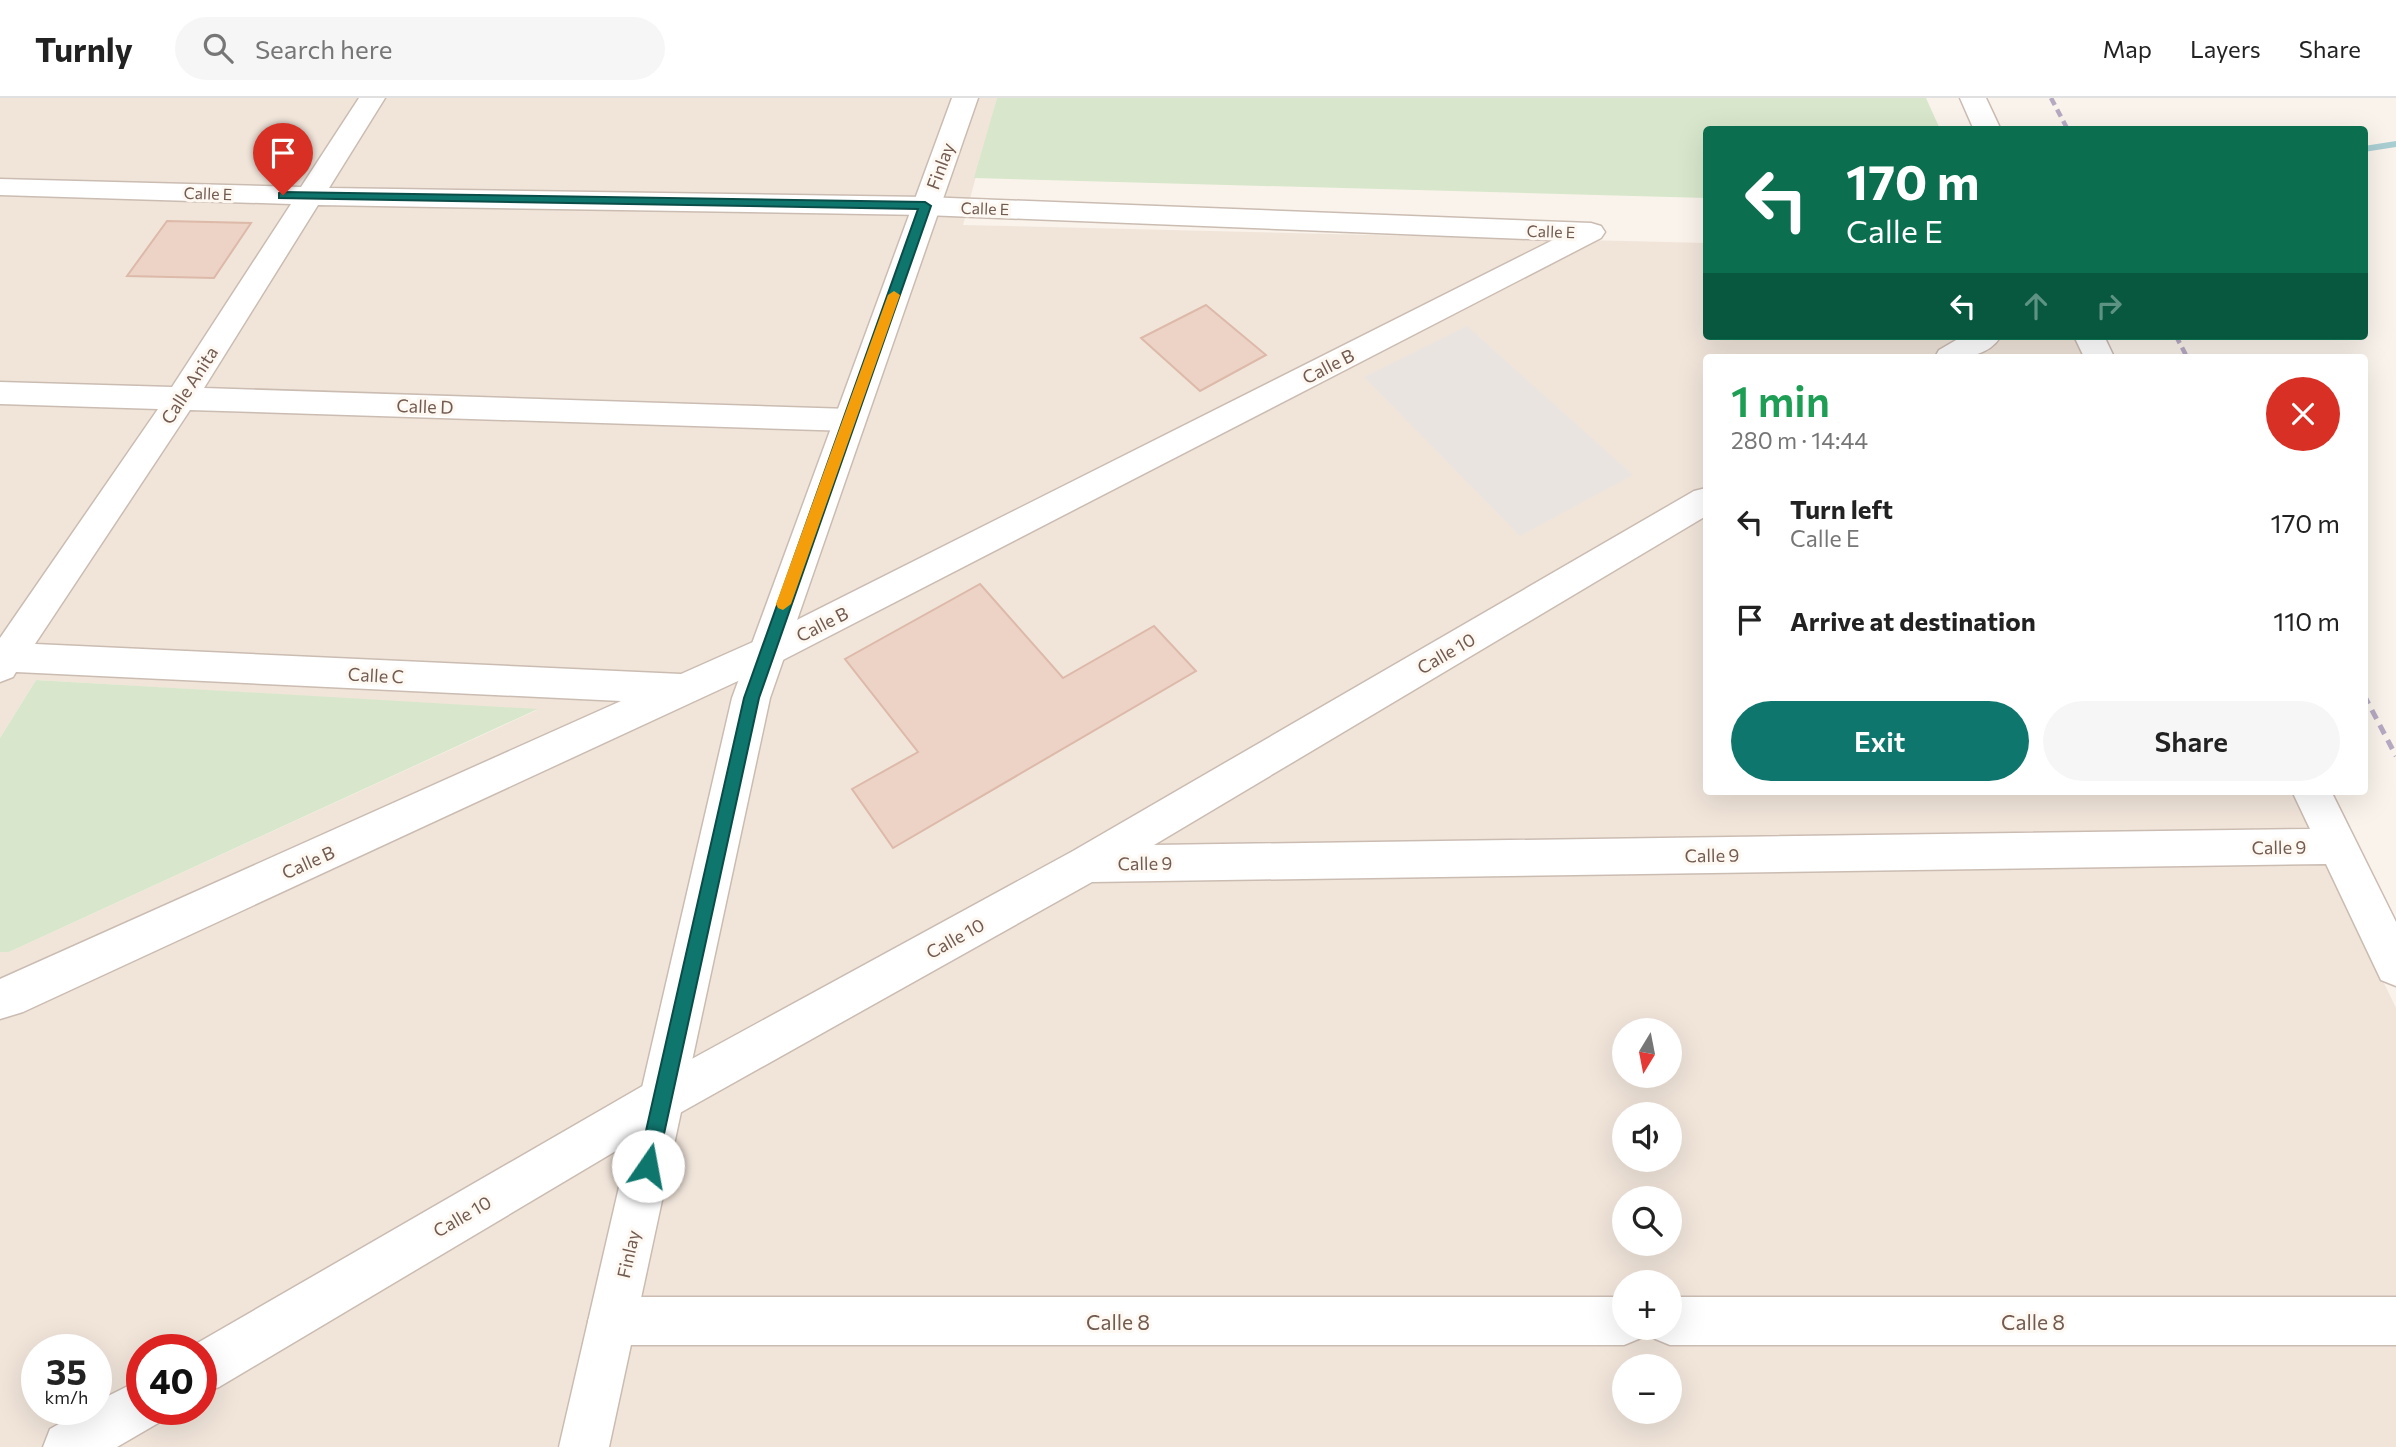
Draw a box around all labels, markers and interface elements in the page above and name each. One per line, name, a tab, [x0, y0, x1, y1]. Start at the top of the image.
search box	[175, 17, 665, 80]
text: Turnly	[35, 28, 133, 69]
icon: search	[199, 29, 237, 67]
text: Search here	[255, 33, 392, 64]
text: Map	[2103, 34, 2152, 63]
text: Layers	[2190, 34, 2261, 63]
text: Share	[2299, 34, 2361, 63]
pin	[253, 123, 313, 195]
icon: arrive	[264, 134, 302, 172]
street label: Finlay	[921, 140, 959, 192]
text: 170 m	[1846, 150, 1979, 210]
icon: left	[1731, 154, 1822, 245]
street label: Calle E	[183, 183, 233, 203]
street label: Calle E	[960, 198, 1010, 218]
text: Calle E	[1846, 210, 1943, 250]
street label: Calle E	[1526, 221, 1576, 241]
icon: left	[1944, 287, 1982, 325]
icon: ahead	[2017, 287, 2055, 325]
icon: right	[2090, 287, 2128, 325]
street label: Calle Anita	[156, 342, 222, 428]
street label: Calle B	[1298, 344, 1358, 388]
text: 1 min	[1731, 374, 1830, 426]
button: close	[2266, 377, 2340, 451]
street label: Calle D	[396, 394, 454, 418]
text: 280 m · 14:44	[1731, 426, 1868, 454]
text: Turn left	[1790, 493, 1893, 524]
icon: left	[1731, 503, 1769, 541]
text: 170 m	[2271, 507, 2340, 538]
text: Calle E	[1790, 524, 1860, 552]
icon: arrive	[1731, 601, 1769, 639]
street label: Calle B	[792, 602, 852, 646]
text: Arrive at destination	[1790, 605, 2036, 636]
text: 110 m	[2273, 605, 2340, 636]
street label: Calle 10	[1413, 628, 1479, 678]
street label: Calle C	[347, 663, 405, 687]
button: Exit	[1731, 701, 2029, 781]
button: Share	[2043, 701, 2340, 781]
street label: Calle 9	[2251, 836, 2307, 858]
street label: Calle B	[278, 841, 338, 883]
street label: Calle 9	[1684, 844, 1740, 866]
street label: Calle 9	[1117, 852, 1173, 874]
street label: Calle 10	[922, 913, 988, 963]
north arrow	[1612, 1018, 1682, 1088]
map controls	[1612, 1018, 1682, 1424]
button: sound	[1612, 1102, 1682, 1172]
position arrow	[611, 1129, 685, 1203]
button: search	[1612, 1186, 1682, 1256]
street label: Calle 10	[429, 1191, 495, 1241]
street label: Finlay	[612, 1228, 644, 1280]
button: +	[1612, 1270, 1682, 1340]
street label: Calle 8	[1086, 1309, 1150, 1334]
street label: Calle 8	[2001, 1309, 2065, 1334]
speed limit sign: 40	[126, 1334, 217, 1425]
text: 35	[46, 1349, 87, 1392]
button: −	[1612, 1354, 1682, 1424]
text: km/h	[45, 1386, 88, 1408]

